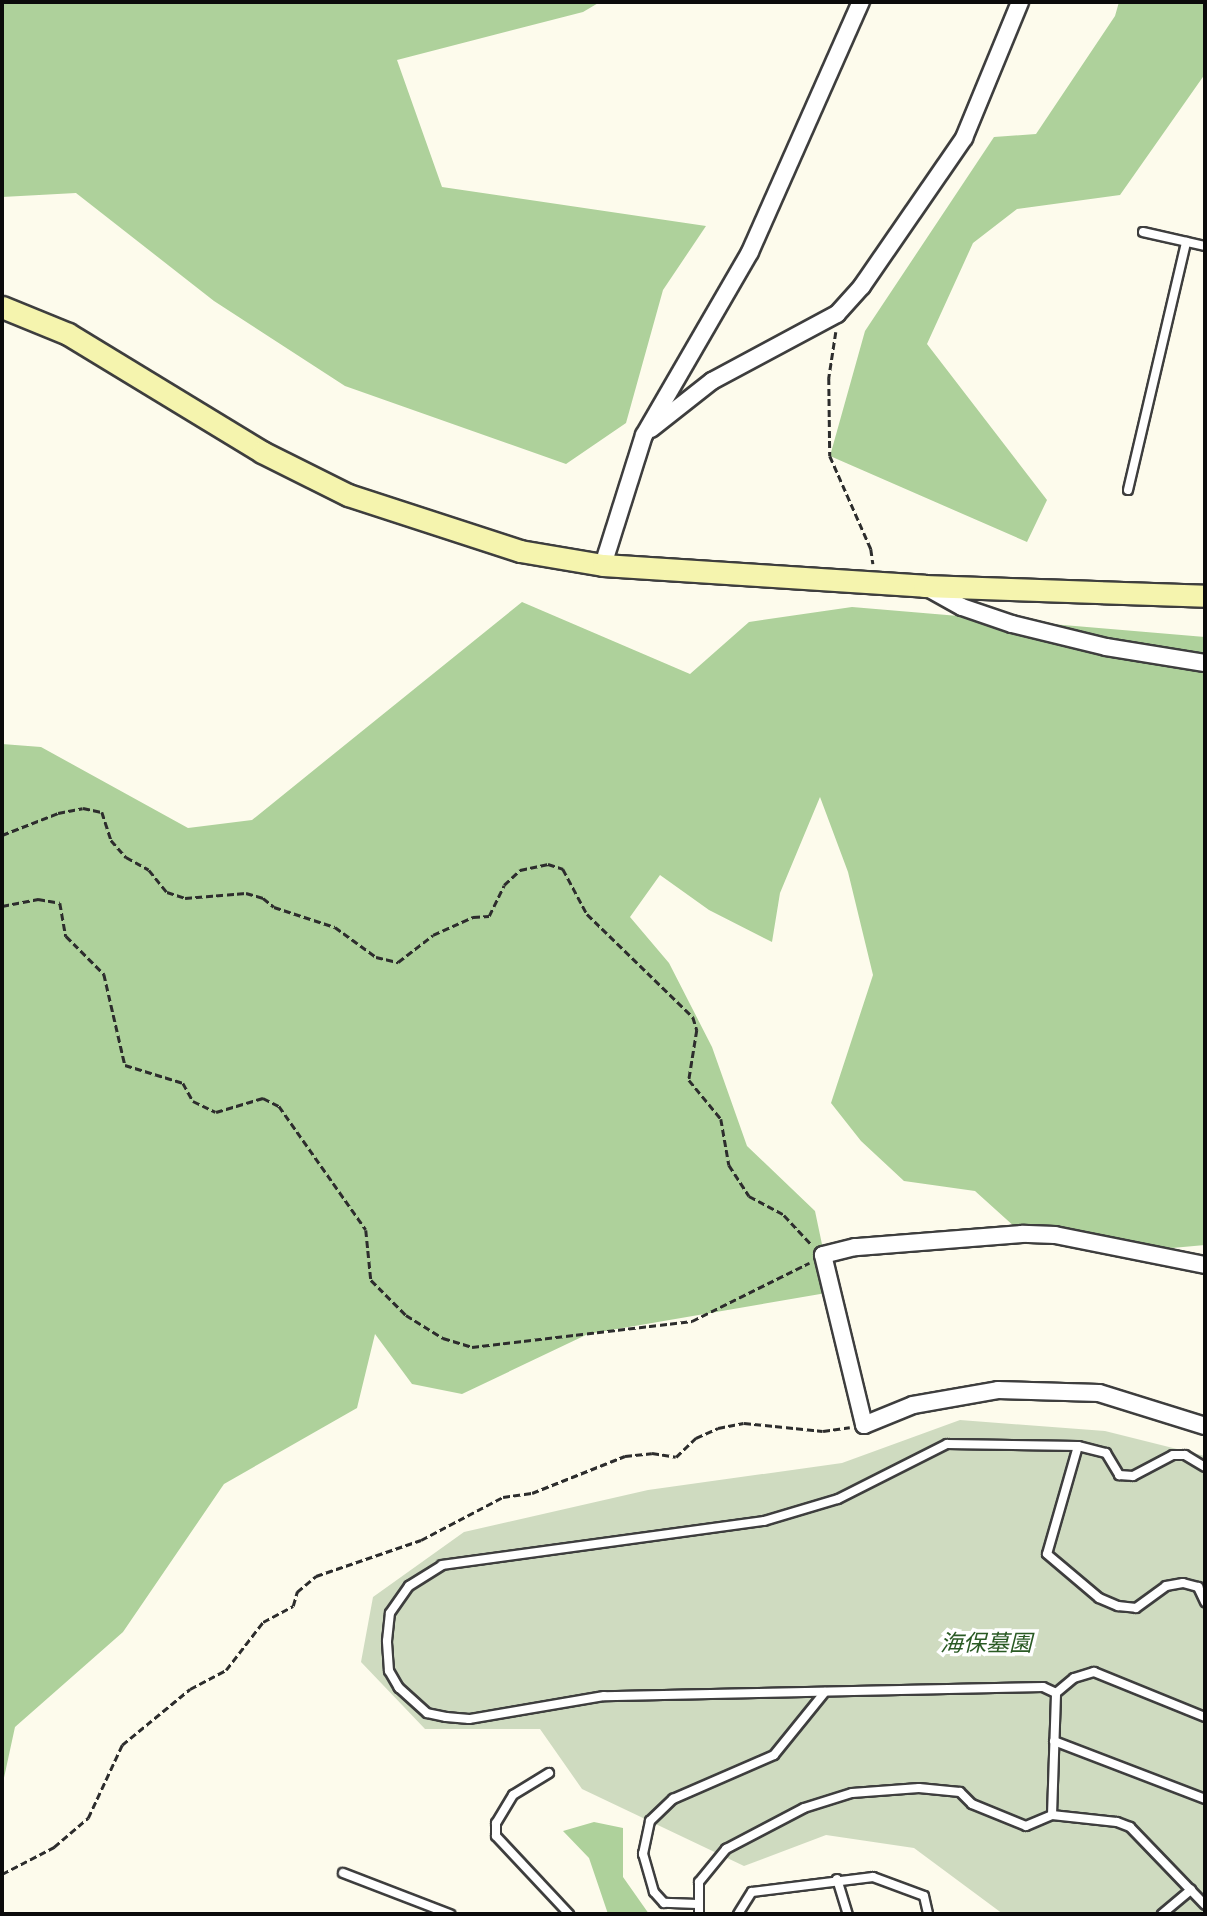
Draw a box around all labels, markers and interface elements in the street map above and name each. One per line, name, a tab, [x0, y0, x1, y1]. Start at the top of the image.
park label: 海保墓園	[940, 1628, 1032, 1656]

